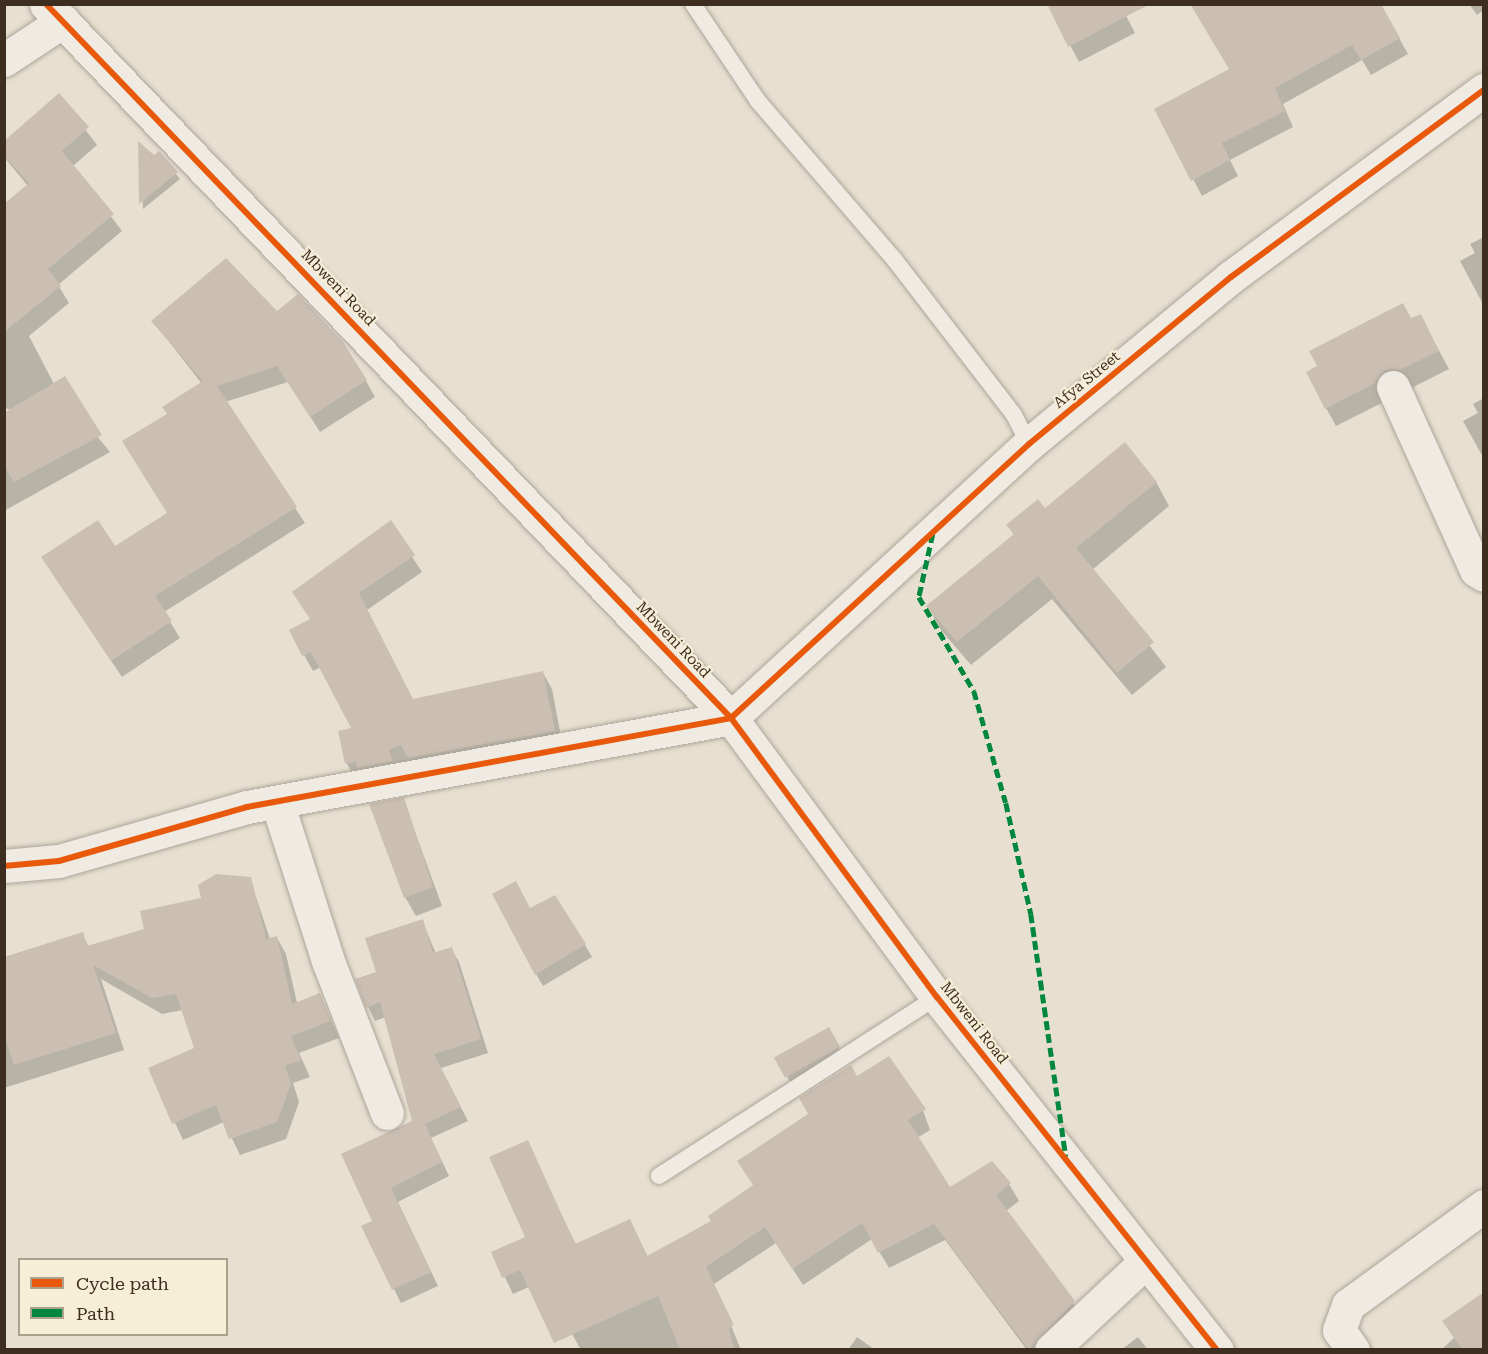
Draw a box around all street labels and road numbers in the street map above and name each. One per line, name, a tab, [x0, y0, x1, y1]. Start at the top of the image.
street label: Mbweni Road	[297, 246, 379, 330]
street label: Afya Street	[1050, 348, 1124, 412]
street label: Mbweni Road	[632, 598, 714, 682]
street label: Mbweni Road	[936, 978, 1012, 1068]

